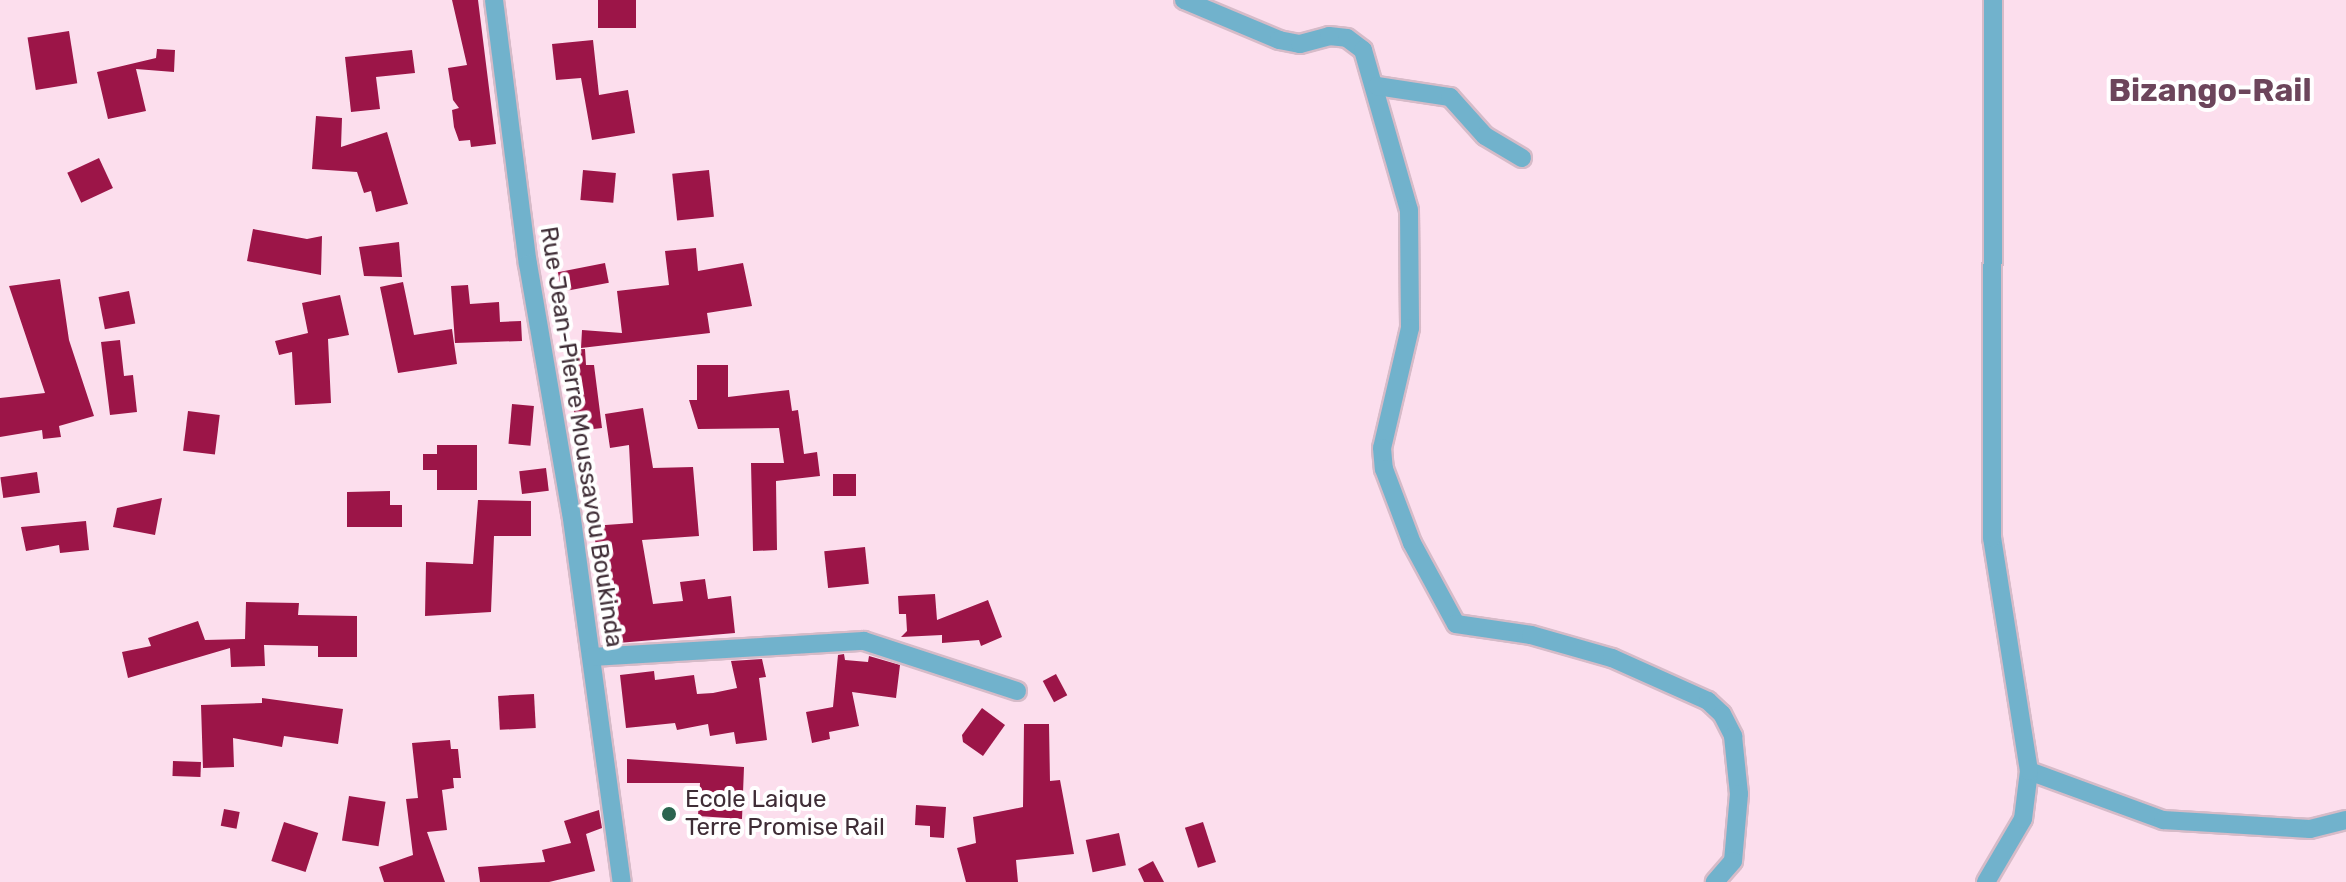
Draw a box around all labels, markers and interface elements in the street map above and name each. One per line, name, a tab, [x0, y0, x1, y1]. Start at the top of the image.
district label: Bizango-Rail	[2108, 71, 2312, 109]
street label: Rue Jean-Pierre Moussavou Boukinda	[533, 225, 629, 649]
place label: Ecole Laique Terre Promise Rail	[685, 786, 885, 842]
marker: Ecole Laique Terre Promise Rail	[660, 805, 678, 823]

